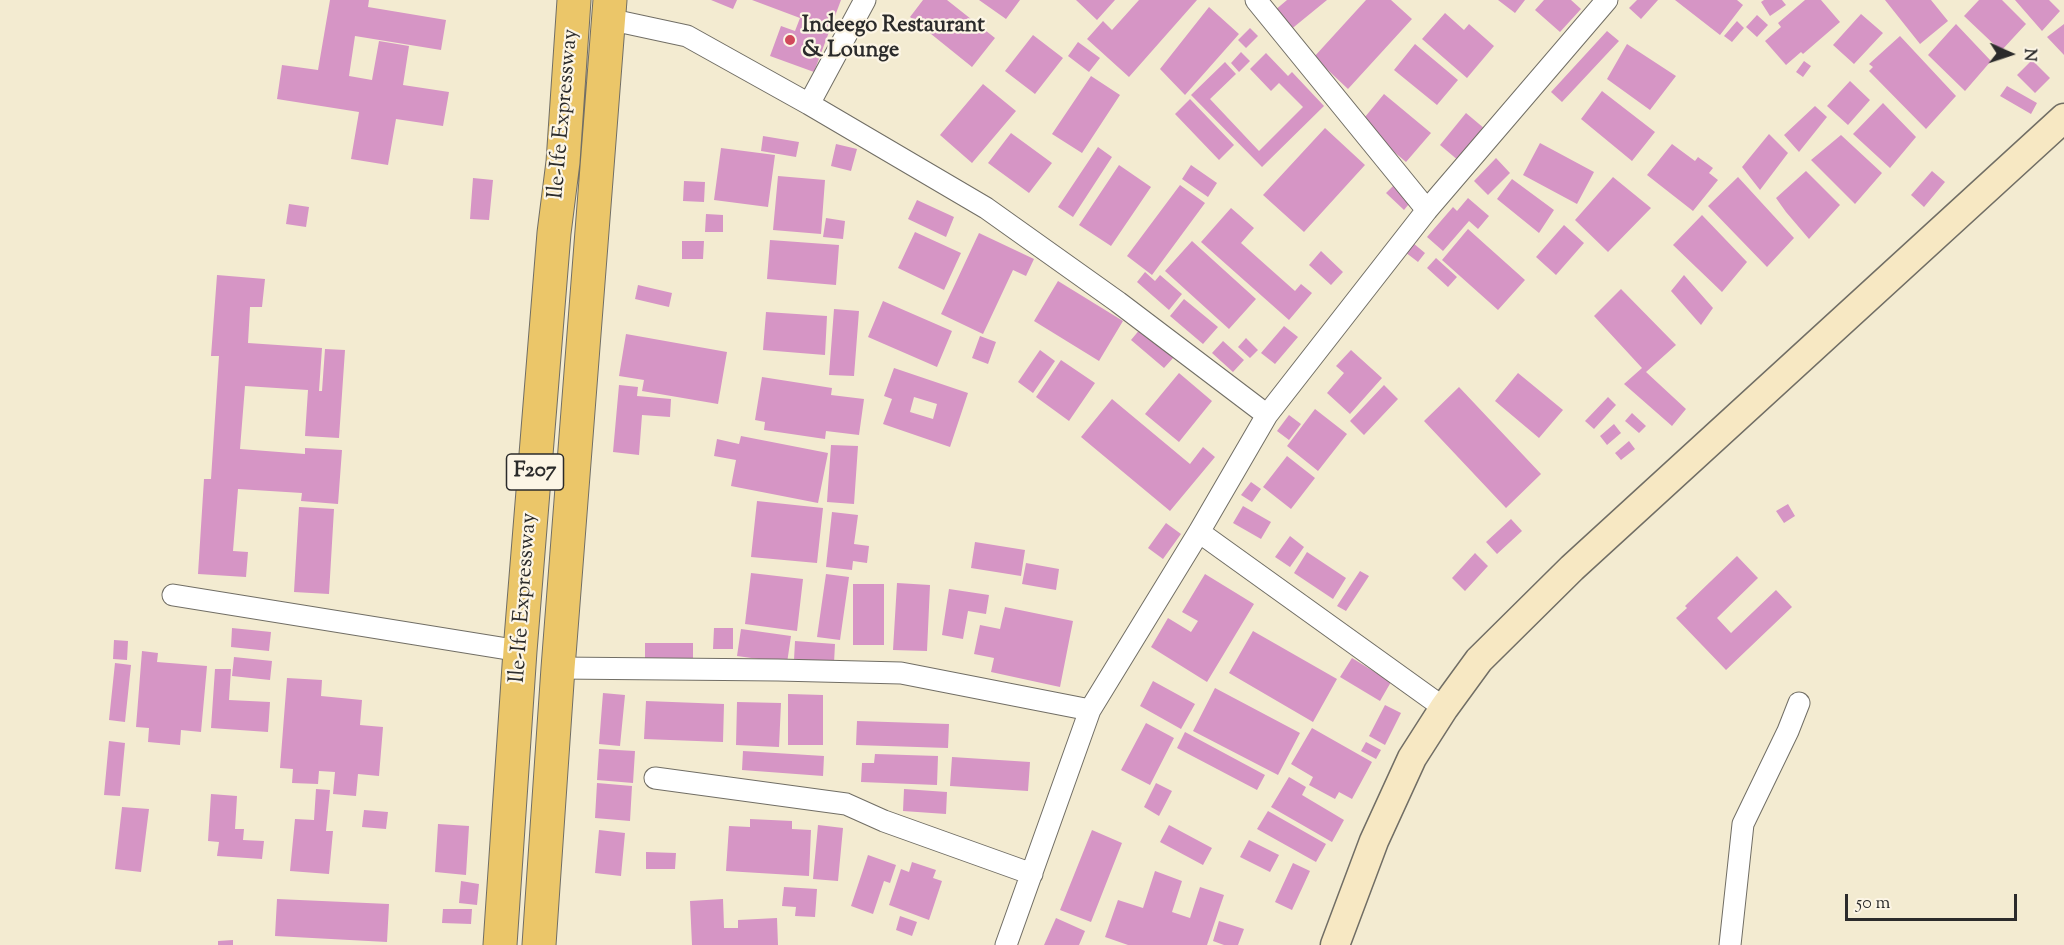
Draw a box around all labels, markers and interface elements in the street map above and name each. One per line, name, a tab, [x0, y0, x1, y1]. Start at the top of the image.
place label: Indeego Restaurant & Lounge	[802, 14, 985, 66]
north arrow	[1980, 24, 2040, 84]
street label: Ile-Ife Expressway	[544, 28, 586, 200]
marker: Indeego Restaurant & Lounge	[783, 33, 797, 47]
text: N	[2017, 48, 2040, 62]
road number: F207	[506, 454, 564, 490]
street label: Ile-Ife Expressway	[506, 512, 544, 684]
scale bar	[1848, 882, 2020, 920]
text: 50 m	[1856, 891, 1890, 917]

